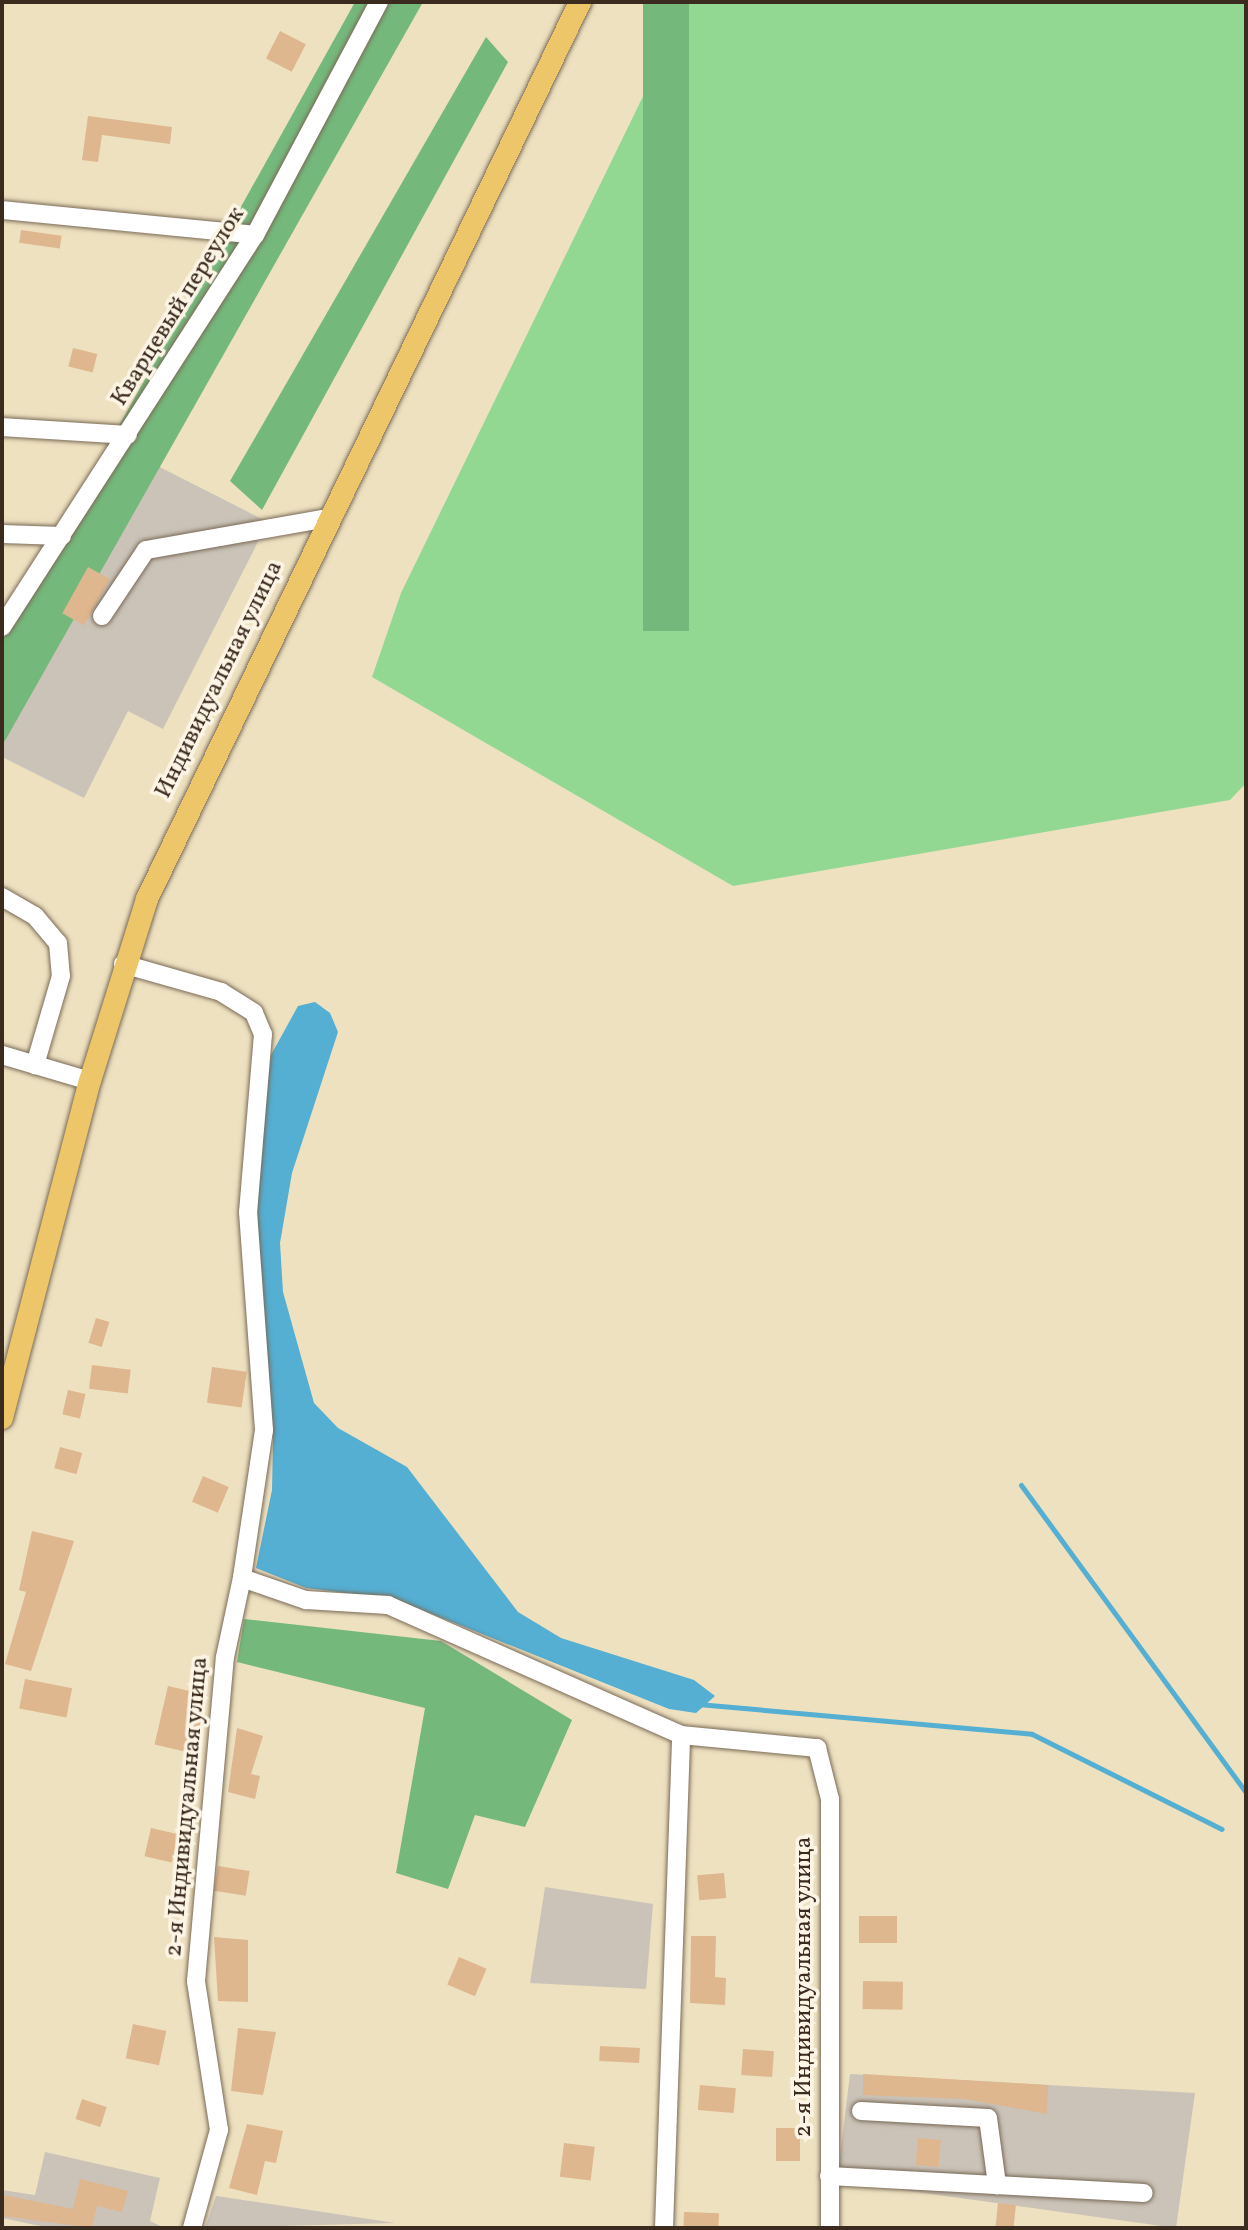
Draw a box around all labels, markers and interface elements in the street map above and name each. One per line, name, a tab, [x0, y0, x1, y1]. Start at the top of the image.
street label: Кварцевый переулок	[106, 202, 252, 412]
street label: Индивидуальная улица	[150, 556, 290, 804]
street label: 2-я Индивидуальная улица	[161, 1656, 215, 1958]
street label: 2-я Индивидуальная улица	[791, 1836, 819, 2138]

